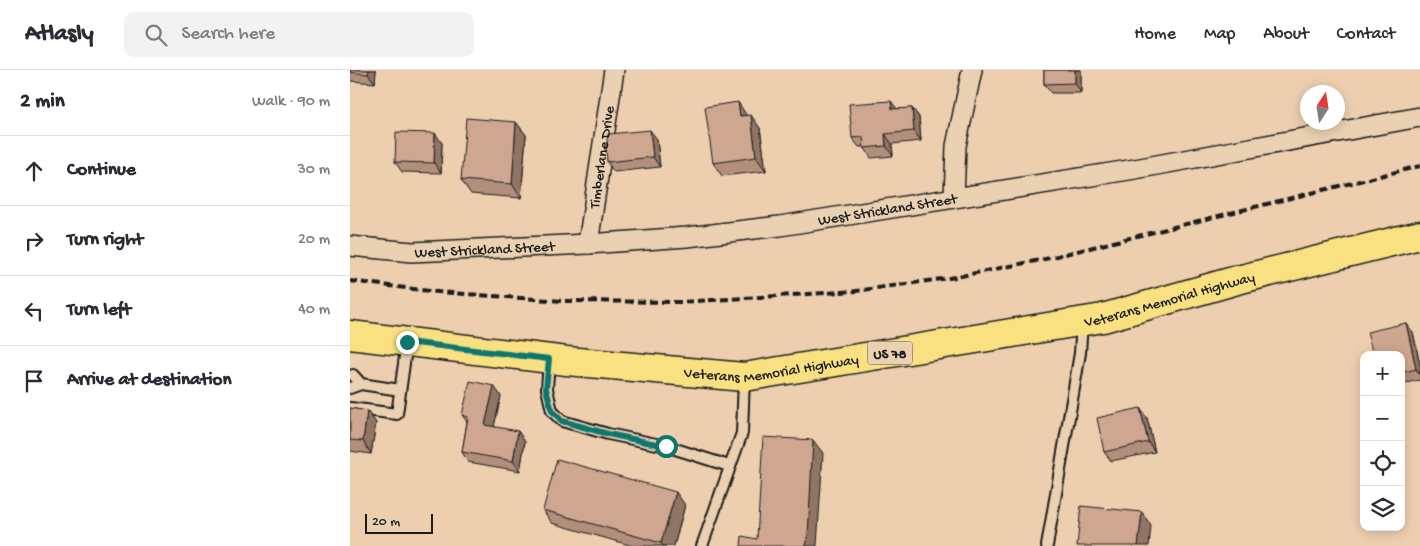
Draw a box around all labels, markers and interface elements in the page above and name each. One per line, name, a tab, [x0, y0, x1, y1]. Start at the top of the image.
search box	[124, 12, 474, 57]
text: Atlasly	[25, 20, 94, 49]
icon: search	[142, 21, 170, 49]
text: Search here	[182, 23, 275, 46]
text: Home	[1134, 24, 1176, 45]
text: Map	[1204, 24, 1235, 45]
text: About	[1263, 24, 1309, 45]
text: Contact	[1337, 24, 1395, 45]
north arrow	[1300, 85, 1345, 130]
text: 2 min	[20, 90, 65, 115]
text: Walk · 90 m	[252, 93, 330, 112]
street label: Timberlane Drive	[586, 104, 620, 211]
icon: ahead	[20, 157, 48, 185]
text: Continue	[67, 159, 136, 182]
text: 30 m	[297, 161, 330, 180]
street label: West Strickland Street	[817, 190, 960, 231]
icon: right	[20, 227, 48, 255]
text: Turn right	[67, 229, 143, 252]
text: 20 m	[298, 231, 330, 250]
street label: West Strickland Street	[414, 238, 557, 263]
street label: Veterans Memorial Highway	[1082, 269, 1257, 332]
icon: left	[20, 297, 48, 325]
text: Turn left	[67, 299, 131, 322]
text: 40 m	[298, 301, 330, 320]
route end	[396, 331, 419, 354]
road number: US 78	[868, 342, 912, 364]
street label: Veterans Memorial Highway	[682, 351, 861, 388]
map controls	[1360, 351, 1405, 531]
button: +	[1360, 351, 1405, 396]
icon: arrive	[20, 367, 48, 395]
text: Arrive at destination	[67, 369, 231, 392]
button: −	[1360, 396, 1405, 441]
route start	[655, 435, 678, 458]
button: locate	[1360, 441, 1405, 486]
button: layers	[1360, 486, 1405, 531]
scale bar	[365, 511, 432, 534]
text: 20 m	[372, 514, 400, 531]

